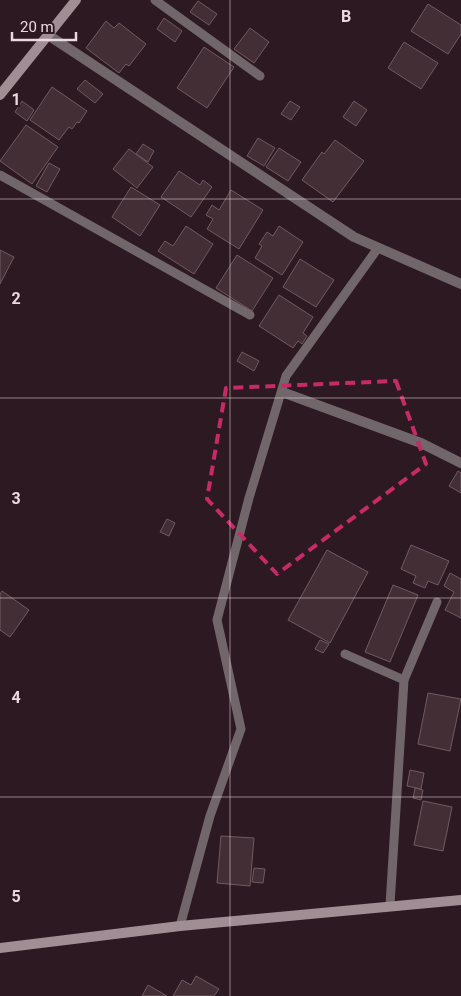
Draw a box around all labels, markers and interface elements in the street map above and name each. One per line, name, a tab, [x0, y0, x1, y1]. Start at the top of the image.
text: B	[341, 7, 351, 26]
scale bar	[12, 10, 76, 42]
text: 20 m	[20, 18, 54, 36]
text: 1	[11, 90, 21, 109]
text: 2	[11, 289, 21, 308]
text: 3	[11, 489, 21, 508]
text: 4	[11, 688, 21, 707]
text: 5	[11, 887, 21, 906]

